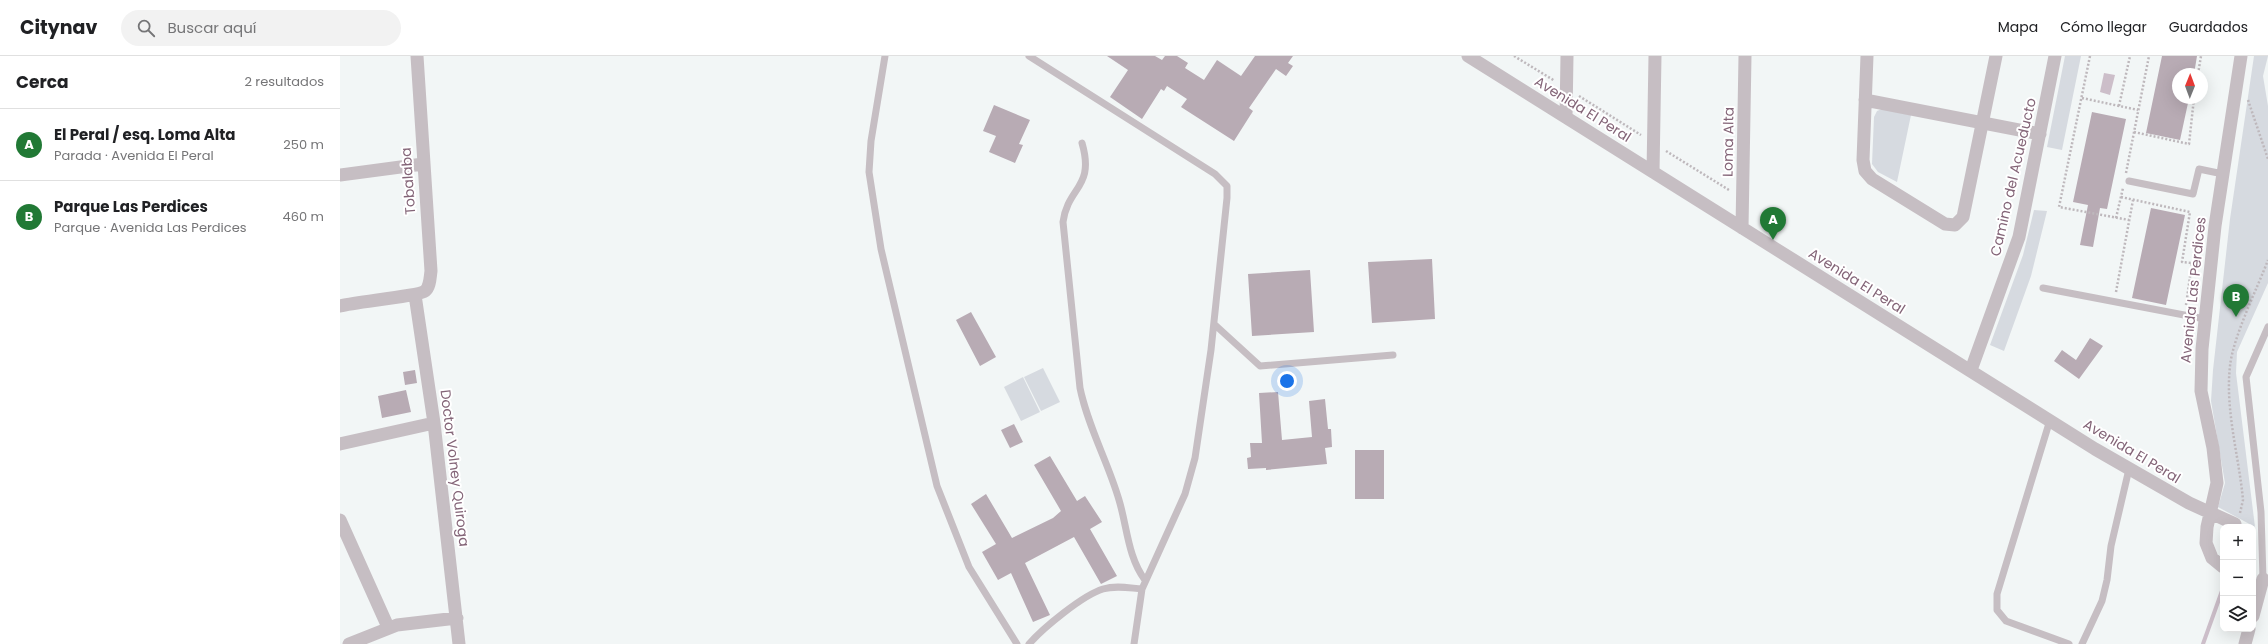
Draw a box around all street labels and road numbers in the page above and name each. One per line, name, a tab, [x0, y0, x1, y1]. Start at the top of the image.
street label: Avenida El Peral	[1531, 71, 1635, 147]
street label: Camino del Acueducto	[1985, 96, 2041, 258]
street label: Loma Alta	[1717, 107, 1739, 177]
street label: Tobalaba	[396, 147, 420, 215]
street label: Avenida Las Perdices	[2175, 216, 2211, 364]
street label: Avenida El Peral	[1805, 243, 1909, 319]
street label: Doctor Volney Quiroga	[435, 388, 475, 548]
street label: Avenida El Peral	[2080, 414, 2184, 488]

